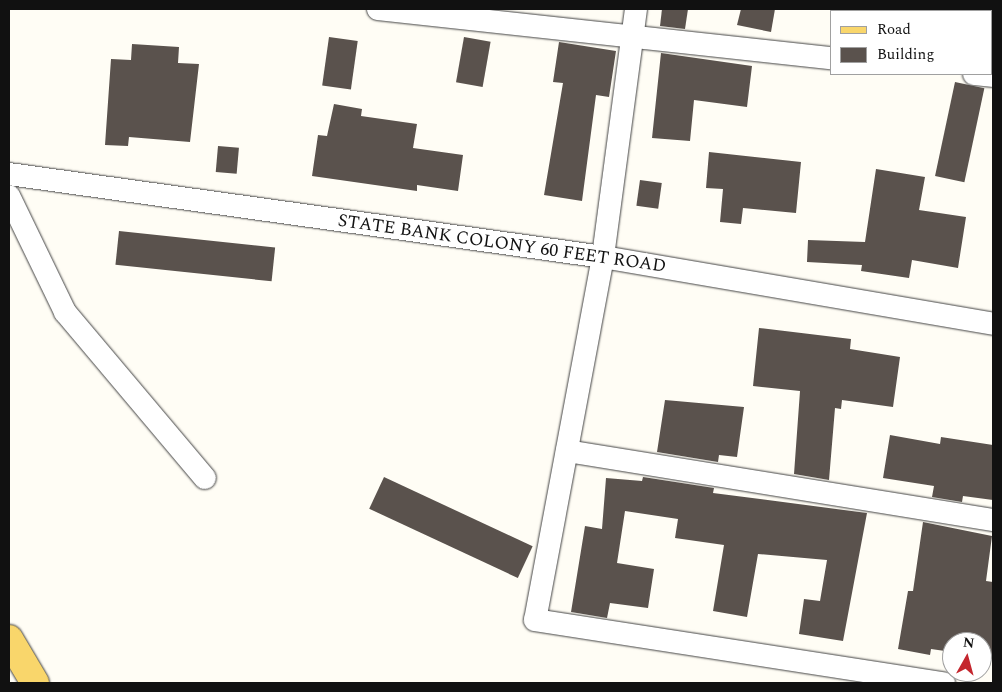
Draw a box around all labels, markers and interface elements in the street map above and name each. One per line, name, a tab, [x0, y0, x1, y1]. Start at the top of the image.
legend	[830, 10, 992, 75]
text: Road	[877, 18, 911, 41]
text: Building	[877, 43, 934, 66]
street label: STATE BANK COLONY 60 FEET ROAD	[336, 210, 668, 278]
text: N	[962, 631, 976, 654]
north arrow	[942, 632, 992, 682]

